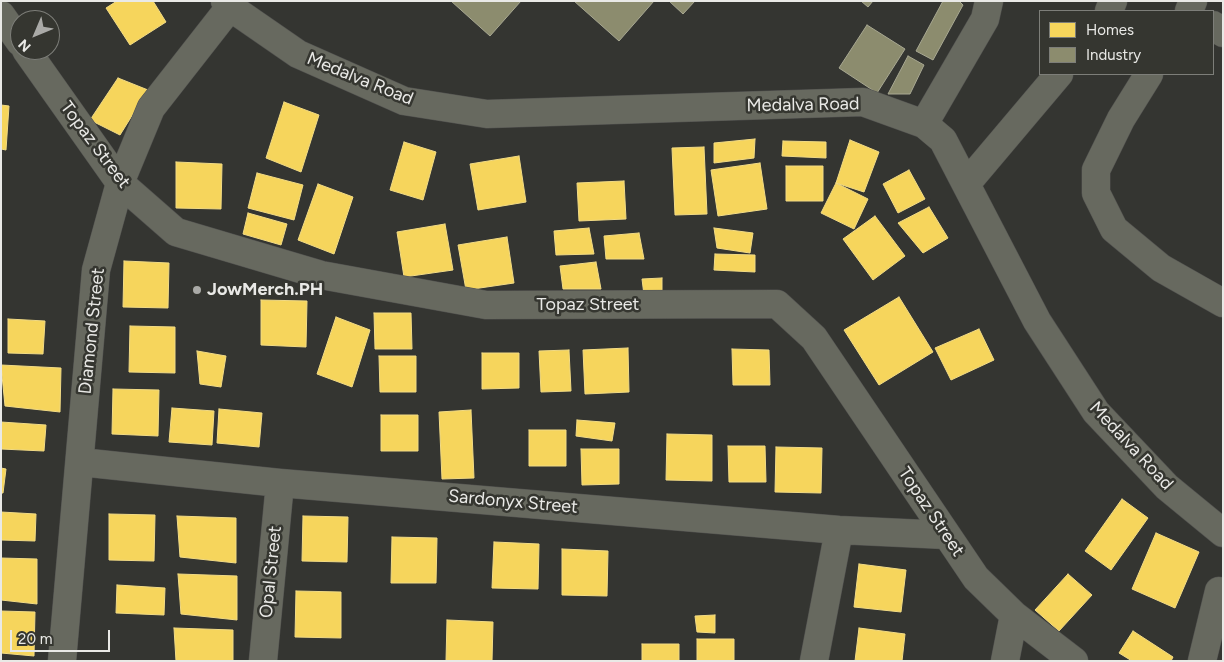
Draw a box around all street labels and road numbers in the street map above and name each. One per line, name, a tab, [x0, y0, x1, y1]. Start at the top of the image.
street label: Medalva Road	[304, 48, 416, 110]
street label: Medalva Road	[746, 93, 860, 117]
street label: Topaz Street	[55, 97, 135, 193]
street label: Diamond Street	[75, 267, 109, 395]
street label: Topaz Street	[537, 294, 639, 316]
street label: Medalva Road	[1085, 397, 1177, 495]
street label: Topaz Street	[893, 463, 969, 561]
street label: Sardonyx Street	[447, 486, 579, 518]
street label: Opal Street	[255, 525, 287, 619]

